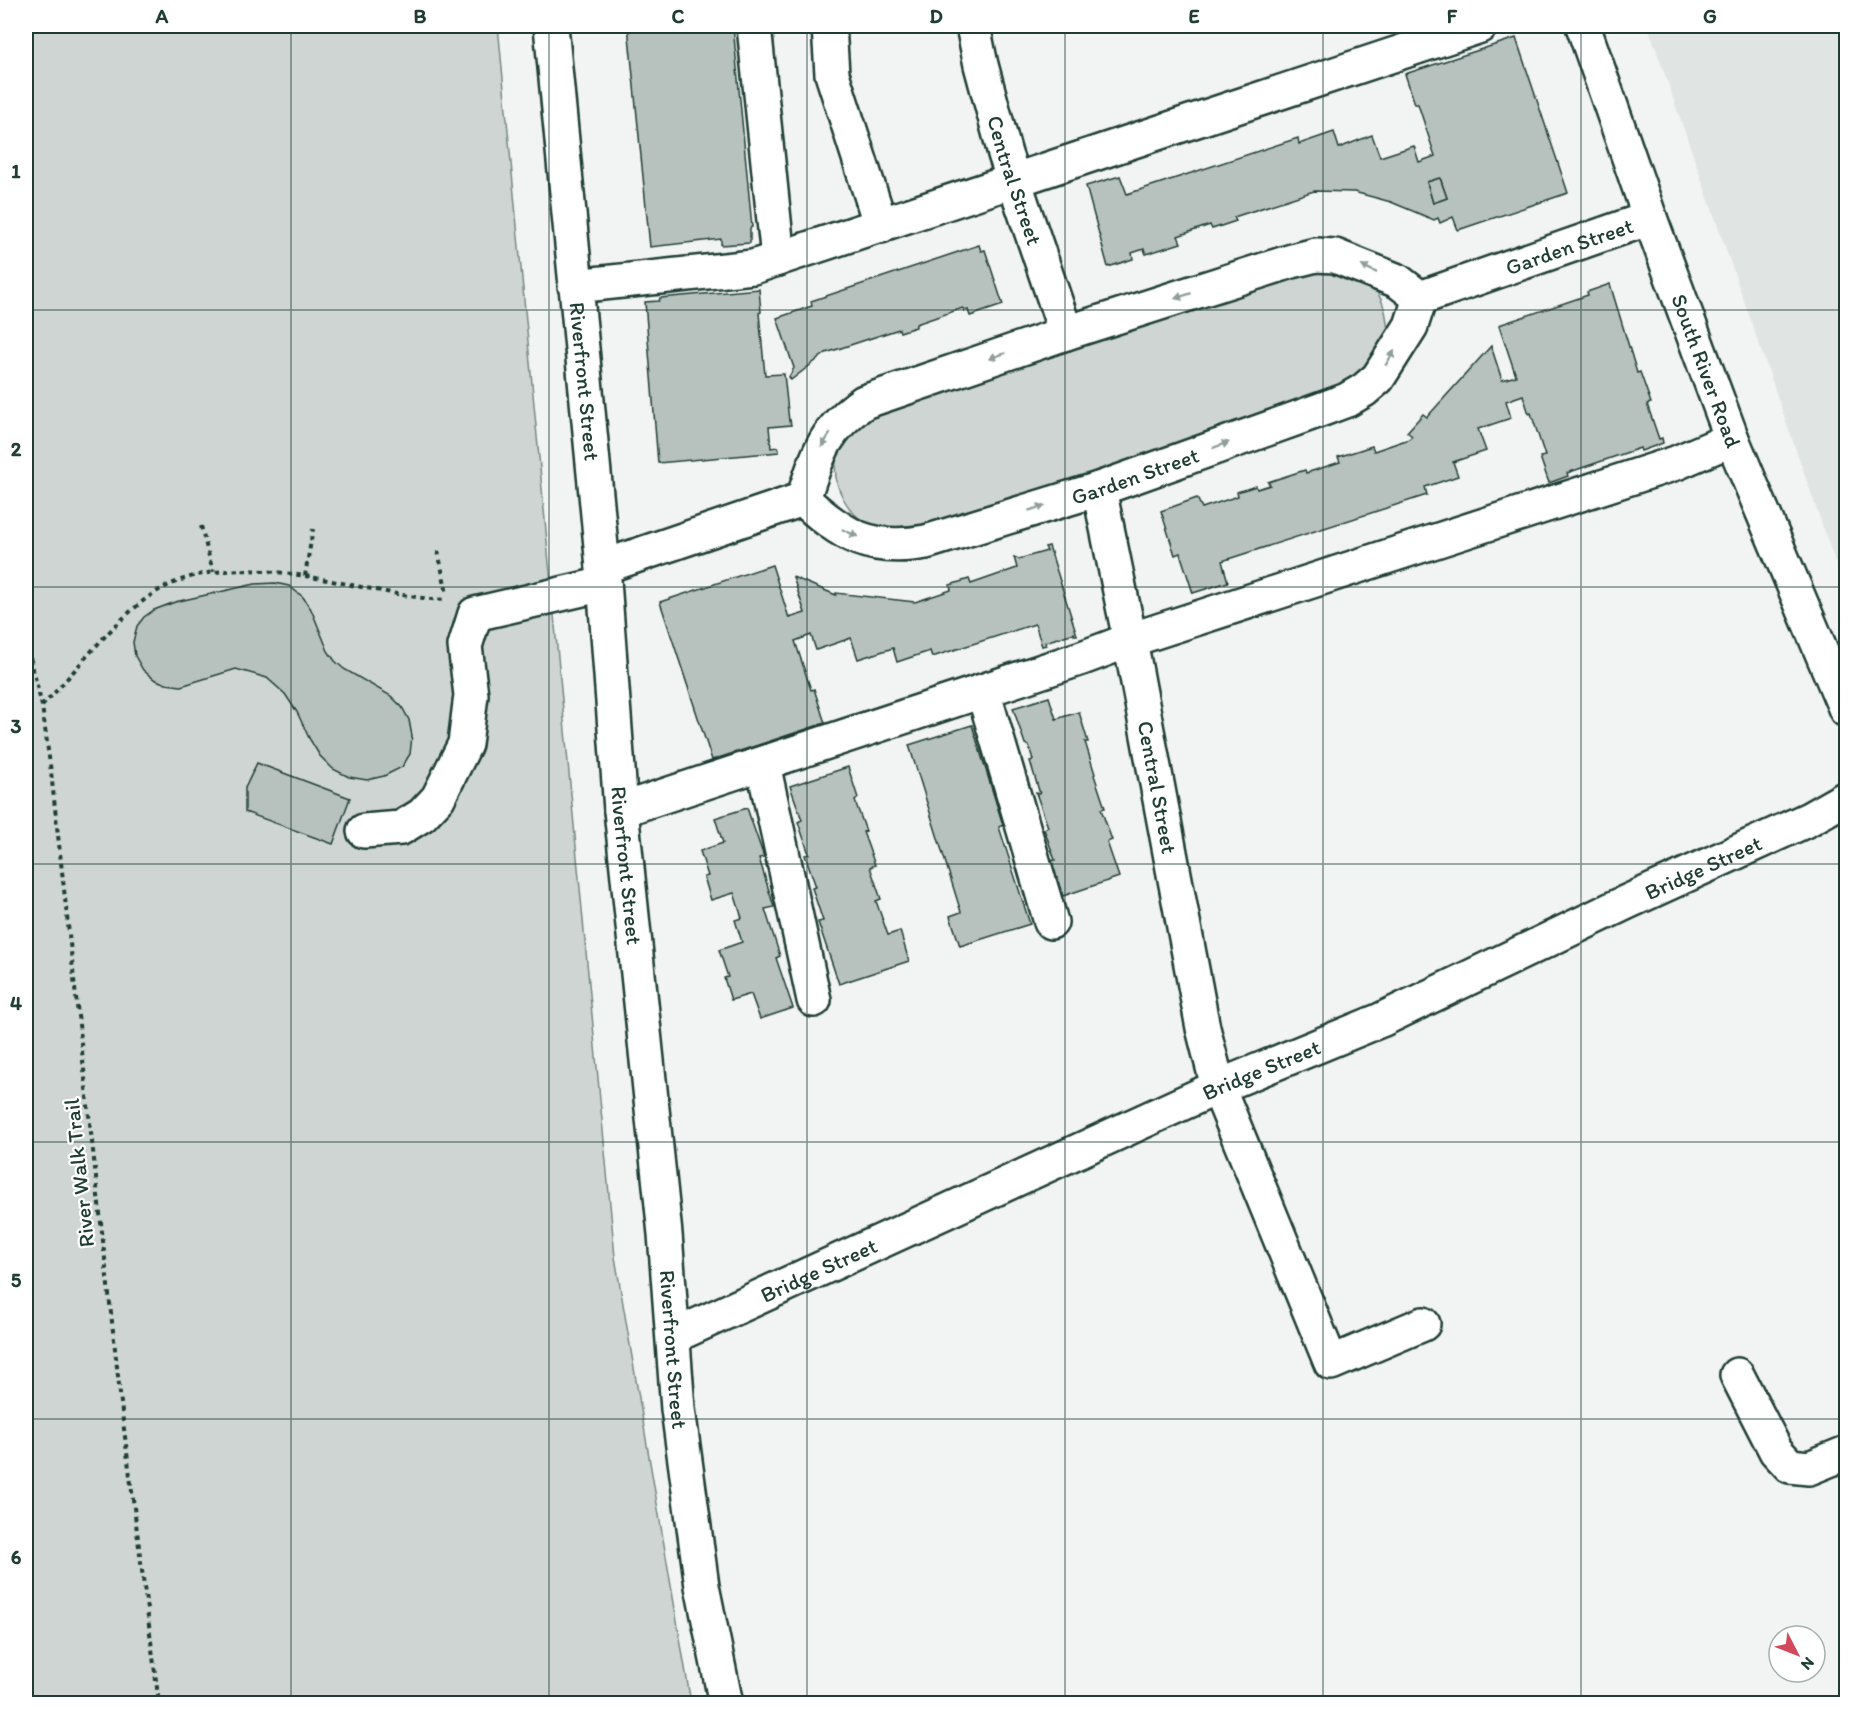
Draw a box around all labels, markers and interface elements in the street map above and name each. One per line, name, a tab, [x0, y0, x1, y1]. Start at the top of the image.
text: A	[155, 4, 169, 28]
text: B	[414, 4, 427, 28]
text: C	[672, 4, 685, 28]
text: D	[929, 4, 943, 28]
text: E	[1188, 4, 1200, 28]
text: F	[1447, 4, 1458, 28]
text: G	[1703, 4, 1717, 28]
street label: Central Street	[982, 112, 1049, 249]
text: 1	[11, 159, 21, 183]
street label: Garden Street	[1502, 211, 1637, 281]
one-way arrow	[1361, 265, 1378, 274]
street label: South River Road	[1666, 290, 1748, 452]
one-way arrow	[1174, 291, 1192, 301]
street label: Riverfront Street	[564, 301, 606, 462]
one-way arrow	[1385, 349, 1395, 366]
one-way arrow	[988, 352, 1006, 361]
one-way arrow	[821, 432, 832, 448]
text: 2	[11, 437, 22, 461]
one-way arrow	[1213, 440, 1231, 450]
street label: Garden Street	[1068, 441, 1202, 510]
one-way arrow	[1028, 503, 1046, 512]
one-way arrow	[841, 529, 858, 538]
text: 3	[11, 714, 22, 738]
street label: Central Street	[1132, 719, 1183, 856]
street label: Riverfront Street	[606, 785, 648, 946]
street label: Bridge Street	[1640, 829, 1766, 906]
text: 4	[10, 991, 22, 1015]
street label: Bridge Street	[1198, 1033, 1324, 1106]
street label: River Walk Trail	[58, 1097, 100, 1249]
street label: Bridge Street	[756, 1231, 881, 1308]
text: 5	[11, 1268, 22, 1292]
street label: Riverfront Street	[654, 1269, 694, 1430]
text: 6	[11, 1545, 22, 1569]
north arrow	[1767, 1624, 1827, 1684]
text: N	[1797, 1653, 1818, 1674]

